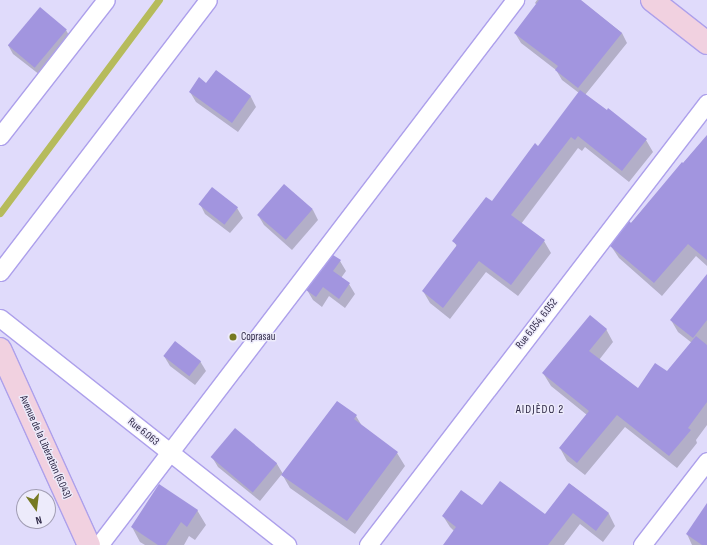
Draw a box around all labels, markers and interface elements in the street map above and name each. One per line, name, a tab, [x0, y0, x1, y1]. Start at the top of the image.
street label: Rue 6.054, 6.052	[513, 296, 561, 352]
place label: Coprasau	[241, 330, 275, 344]
marker: Coprasau	[228, 332, 238, 342]
street label: Avenue de la Libération (6.043)	[16, 393, 74, 501]
district label: AIDJÈDO 2	[516, 403, 564, 417]
street label: Rue 6.063	[125, 415, 161, 449]
north arrow	[16, 489, 56, 529]
text: N	[34, 513, 43, 527]

